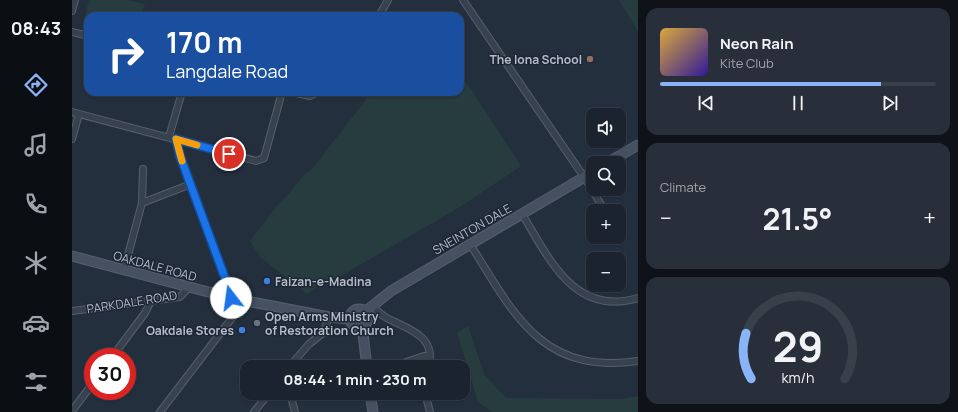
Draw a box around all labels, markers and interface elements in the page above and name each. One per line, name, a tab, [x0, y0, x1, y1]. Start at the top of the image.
text: 08:43	[11, 16, 61, 40]
text: 170 m	[166, 23, 242, 61]
icon: right	[100, 28, 152, 80]
text: Neon Rain	[720, 33, 794, 54]
place label: The Iona School	[489, 51, 582, 68]
marker: The Iona School	[585, 54, 595, 64]
text: Kite Club	[720, 54, 774, 72]
text: Langdale Road	[166, 59, 288, 83]
icon: directions	[22, 71, 50, 99]
icon: previous	[695, 92, 717, 114]
icon: pause	[787, 92, 809, 114]
icon: next	[879, 92, 901, 114]
map controls	[586, 108, 626, 292]
button: sound	[586, 108, 626, 148]
icon: music	[22, 131, 50, 159]
pin	[212, 137, 246, 171]
icon: arrive	[218, 143, 240, 165]
button: search	[586, 156, 626, 196]
text: Climate	[660, 178, 706, 196]
icon: phone	[22, 190, 50, 218]
text: 21.5°	[763, 198, 833, 239]
street label: SNEINTON DALE	[430, 199, 515, 258]
text: −	[660, 203, 672, 233]
text: +	[923, 203, 936, 233]
button: +	[586, 204, 626, 244]
street label: OAKDALE ROAD	[111, 247, 199, 285]
icon: climate	[22, 249, 50, 277]
button: −	[586, 252, 626, 292]
place label: Faizan-e-Madina	[275, 273, 372, 290]
marker: Faizan-e-Madina	[262, 276, 272, 286]
position arrow	[210, 277, 252, 319]
street label: PARKDALE ROAD	[86, 286, 178, 318]
place label: Open Arms Ministry of Restoration Church	[265, 308, 394, 339]
icon: car	[22, 309, 50, 337]
text: 29	[773, 317, 823, 373]
marker: Open Arms Ministry of Restoration Church	[252, 318, 262, 328]
place label: Oakdale Stores	[146, 322, 234, 339]
marker: Oakdale Stores	[237, 325, 247, 335]
speed limit sign: 30	[84, 348, 136, 400]
text: km/h	[781, 367, 815, 386]
icon: filters	[22, 368, 50, 396]
text: 08:44 · 1 min · 230 m	[284, 369, 426, 390]

